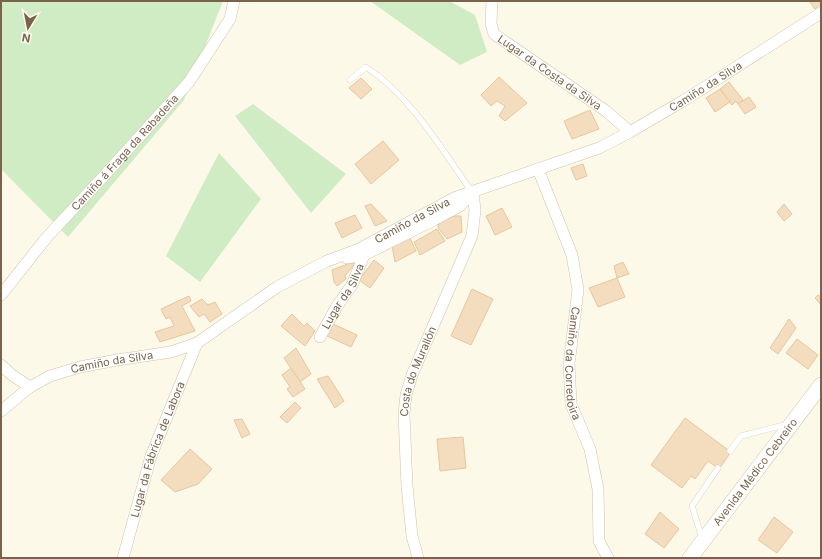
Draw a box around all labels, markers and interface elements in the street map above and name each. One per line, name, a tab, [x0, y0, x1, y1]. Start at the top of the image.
north arrow	[8, 8, 48, 48]
text: N	[21, 30, 32, 45]
street label: Lugar da Costa da Silva	[495, 32, 604, 113]
street label: Camiño da Silva	[667, 58, 745, 115]
street label: Camiño á Fraga da Rabadeña	[68, 91, 182, 214]
street label: Camiño da Silva	[372, 195, 452, 246]
street label: Lugar da Silva	[319, 261, 367, 331]
street label: Camiño da Corredoira	[562, 306, 584, 422]
street label: Costa do Murallón	[397, 324, 439, 417]
street label: Camiño da Silva	[69, 348, 154, 376]
street label: Lugar da Fábrica de Labora	[127, 379, 188, 519]
street label: Avenida Médico Cebreiro	[710, 415, 801, 528]

